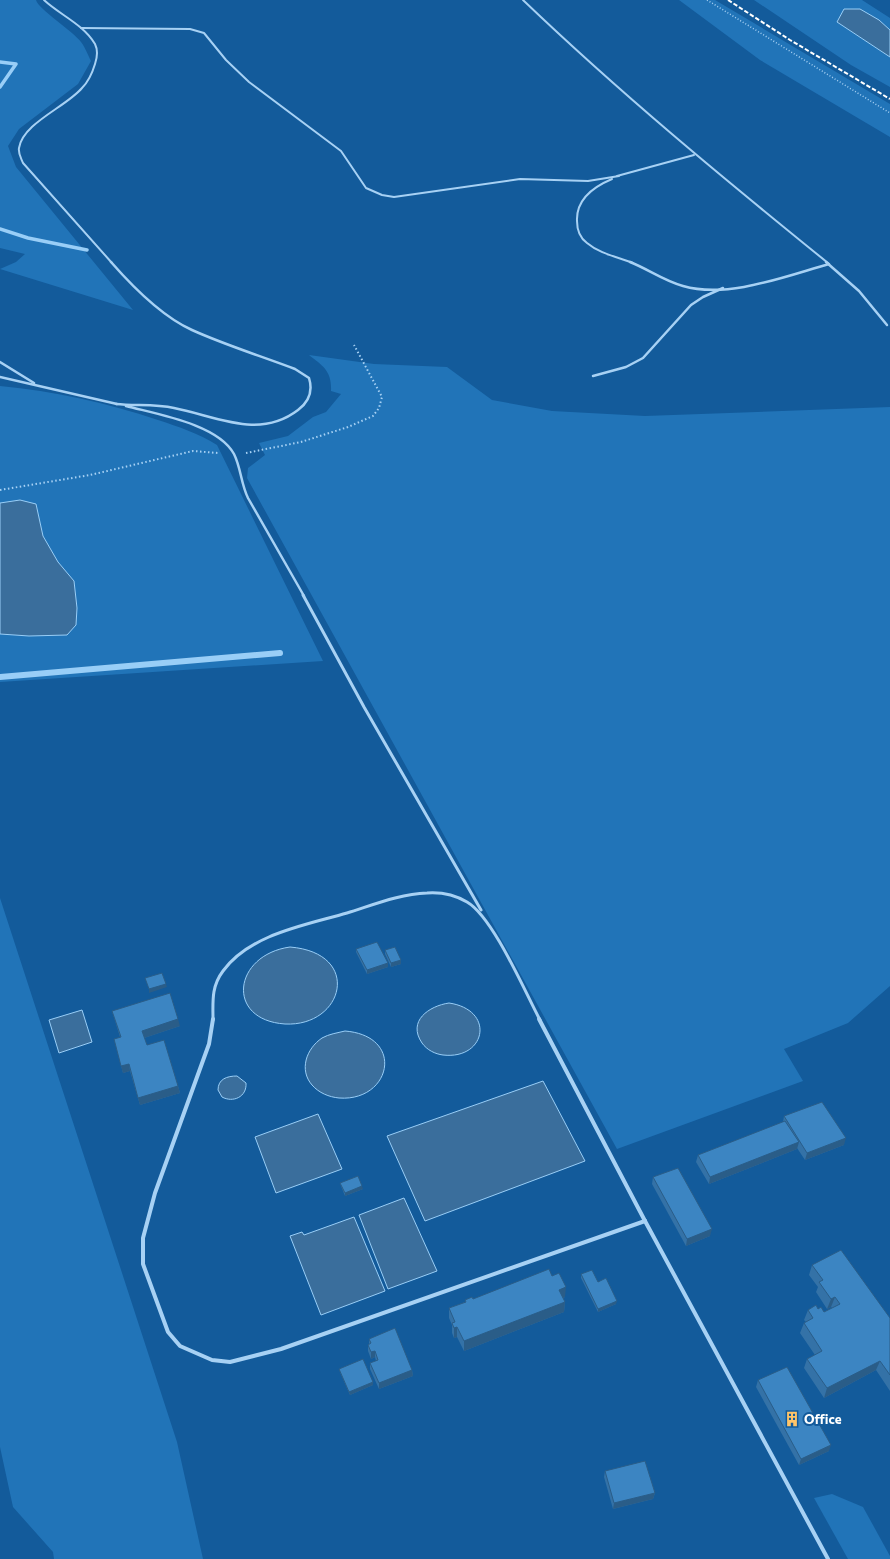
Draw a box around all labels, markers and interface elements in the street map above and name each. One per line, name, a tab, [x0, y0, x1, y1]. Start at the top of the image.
building icon: Office	[783, 1410, 801, 1428]
place label: Office	[804, 1411, 842, 1427]

